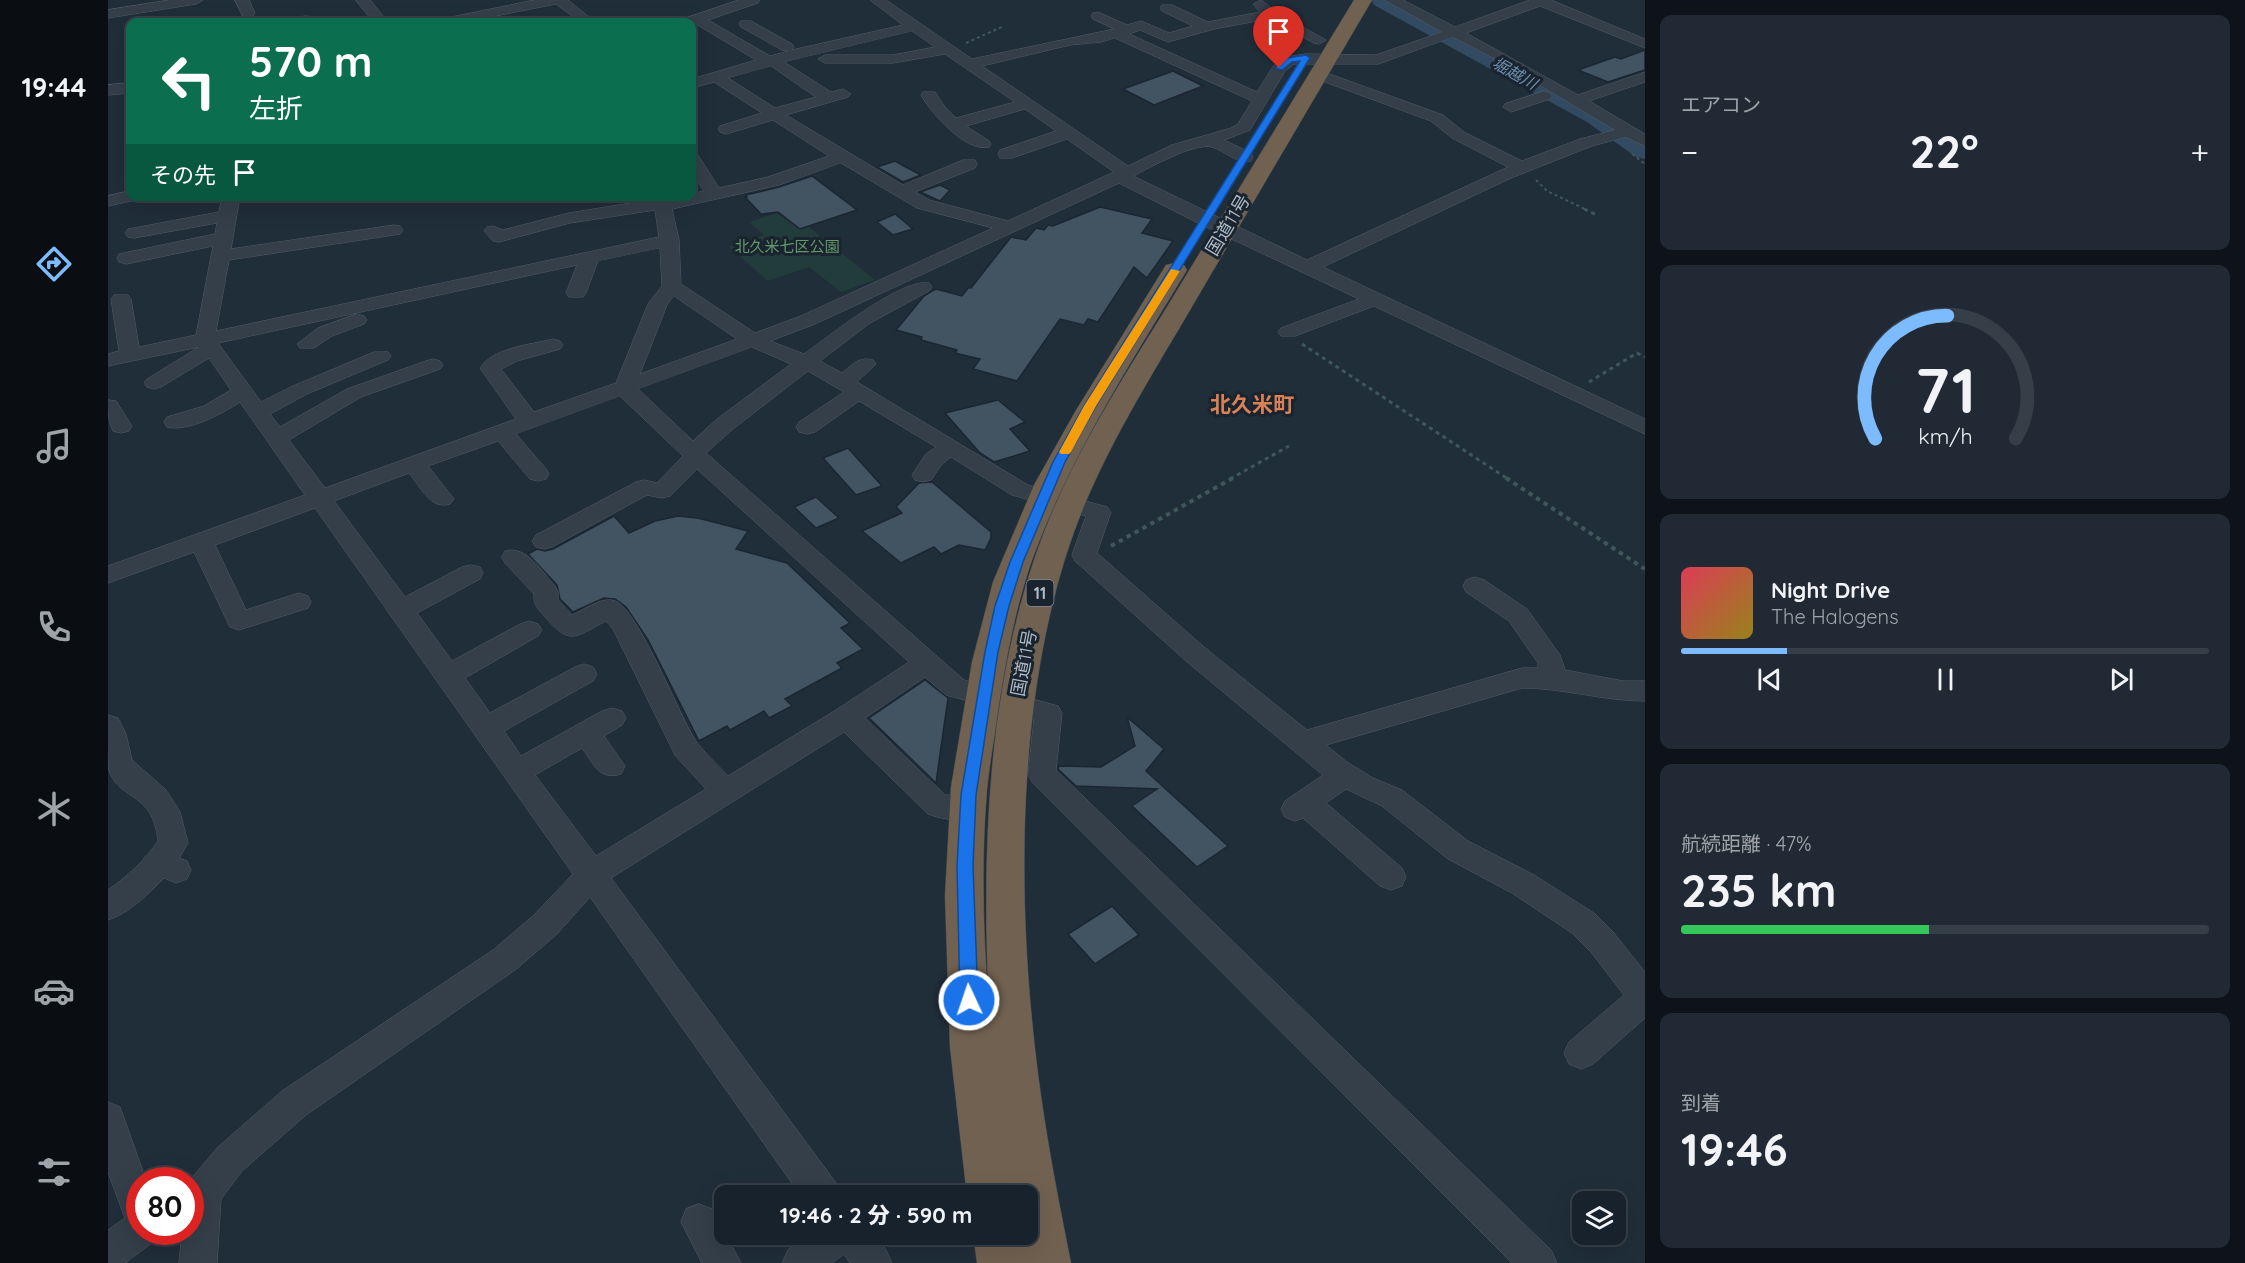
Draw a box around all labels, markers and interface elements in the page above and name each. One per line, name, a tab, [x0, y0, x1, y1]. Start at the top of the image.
pin	[1253, 6, 1304, 68]
icon: arrive	[1262, 15, 1295, 48]
text: 570 m	[249, 35, 373, 88]
icon: left	[150, 42, 228, 120]
water label: 堀越川	[1489, 53, 1543, 94]
text: 19:44	[22, 70, 86, 104]
text: 左折	[249, 91, 303, 125]
text: エアコン	[1681, 92, 1761, 117]
text: 22°	[1910, 123, 1979, 179]
text: −	[1681, 131, 1698, 172]
text: +	[2190, 131, 2209, 172]
icon: arrive	[228, 156, 261, 189]
text: その先	[150, 161, 216, 189]
street label: 国道11号	[1200, 190, 1255, 260]
park label: 北久米七区公園	[734, 237, 840, 256]
icon: directions	[33, 243, 75, 285]
text: 71	[1914, 351, 1976, 429]
district label: 北久米町	[1210, 391, 1294, 417]
text: km/h	[1918, 423, 1972, 449]
icon: music	[33, 425, 75, 467]
text: Night Drive	[1771, 576, 1890, 604]
road number: 11	[1026, 580, 1054, 606]
text: The Halogens	[1771, 604, 1899, 629]
icon: phone	[33, 606, 75, 648]
street label: 国道11号	[1006, 628, 1041, 698]
icon: previous	[1753, 663, 1786, 696]
icon: pause	[1929, 663, 1962, 696]
icon: next	[2105, 663, 2138, 696]
icon: climate	[33, 788, 75, 830]
text: 航続距離 · 47%	[1681, 831, 1812, 856]
text: 235 km	[1681, 862, 1836, 918]
position arrow	[937, 968, 1001, 1032]
icon: car	[33, 970, 75, 1012]
text: 到着	[1681, 1090, 1721, 1115]
text: 19:46	[1681, 1121, 1788, 1177]
icon: filters	[33, 1151, 75, 1193]
speed limit sign: 80	[126, 1167, 204, 1245]
map controls	[1572, 1191, 1626, 1245]
button: layers	[1572, 1191, 1626, 1245]
text: 19:46 · 2 分 · 590 m	[780, 1201, 972, 1229]

